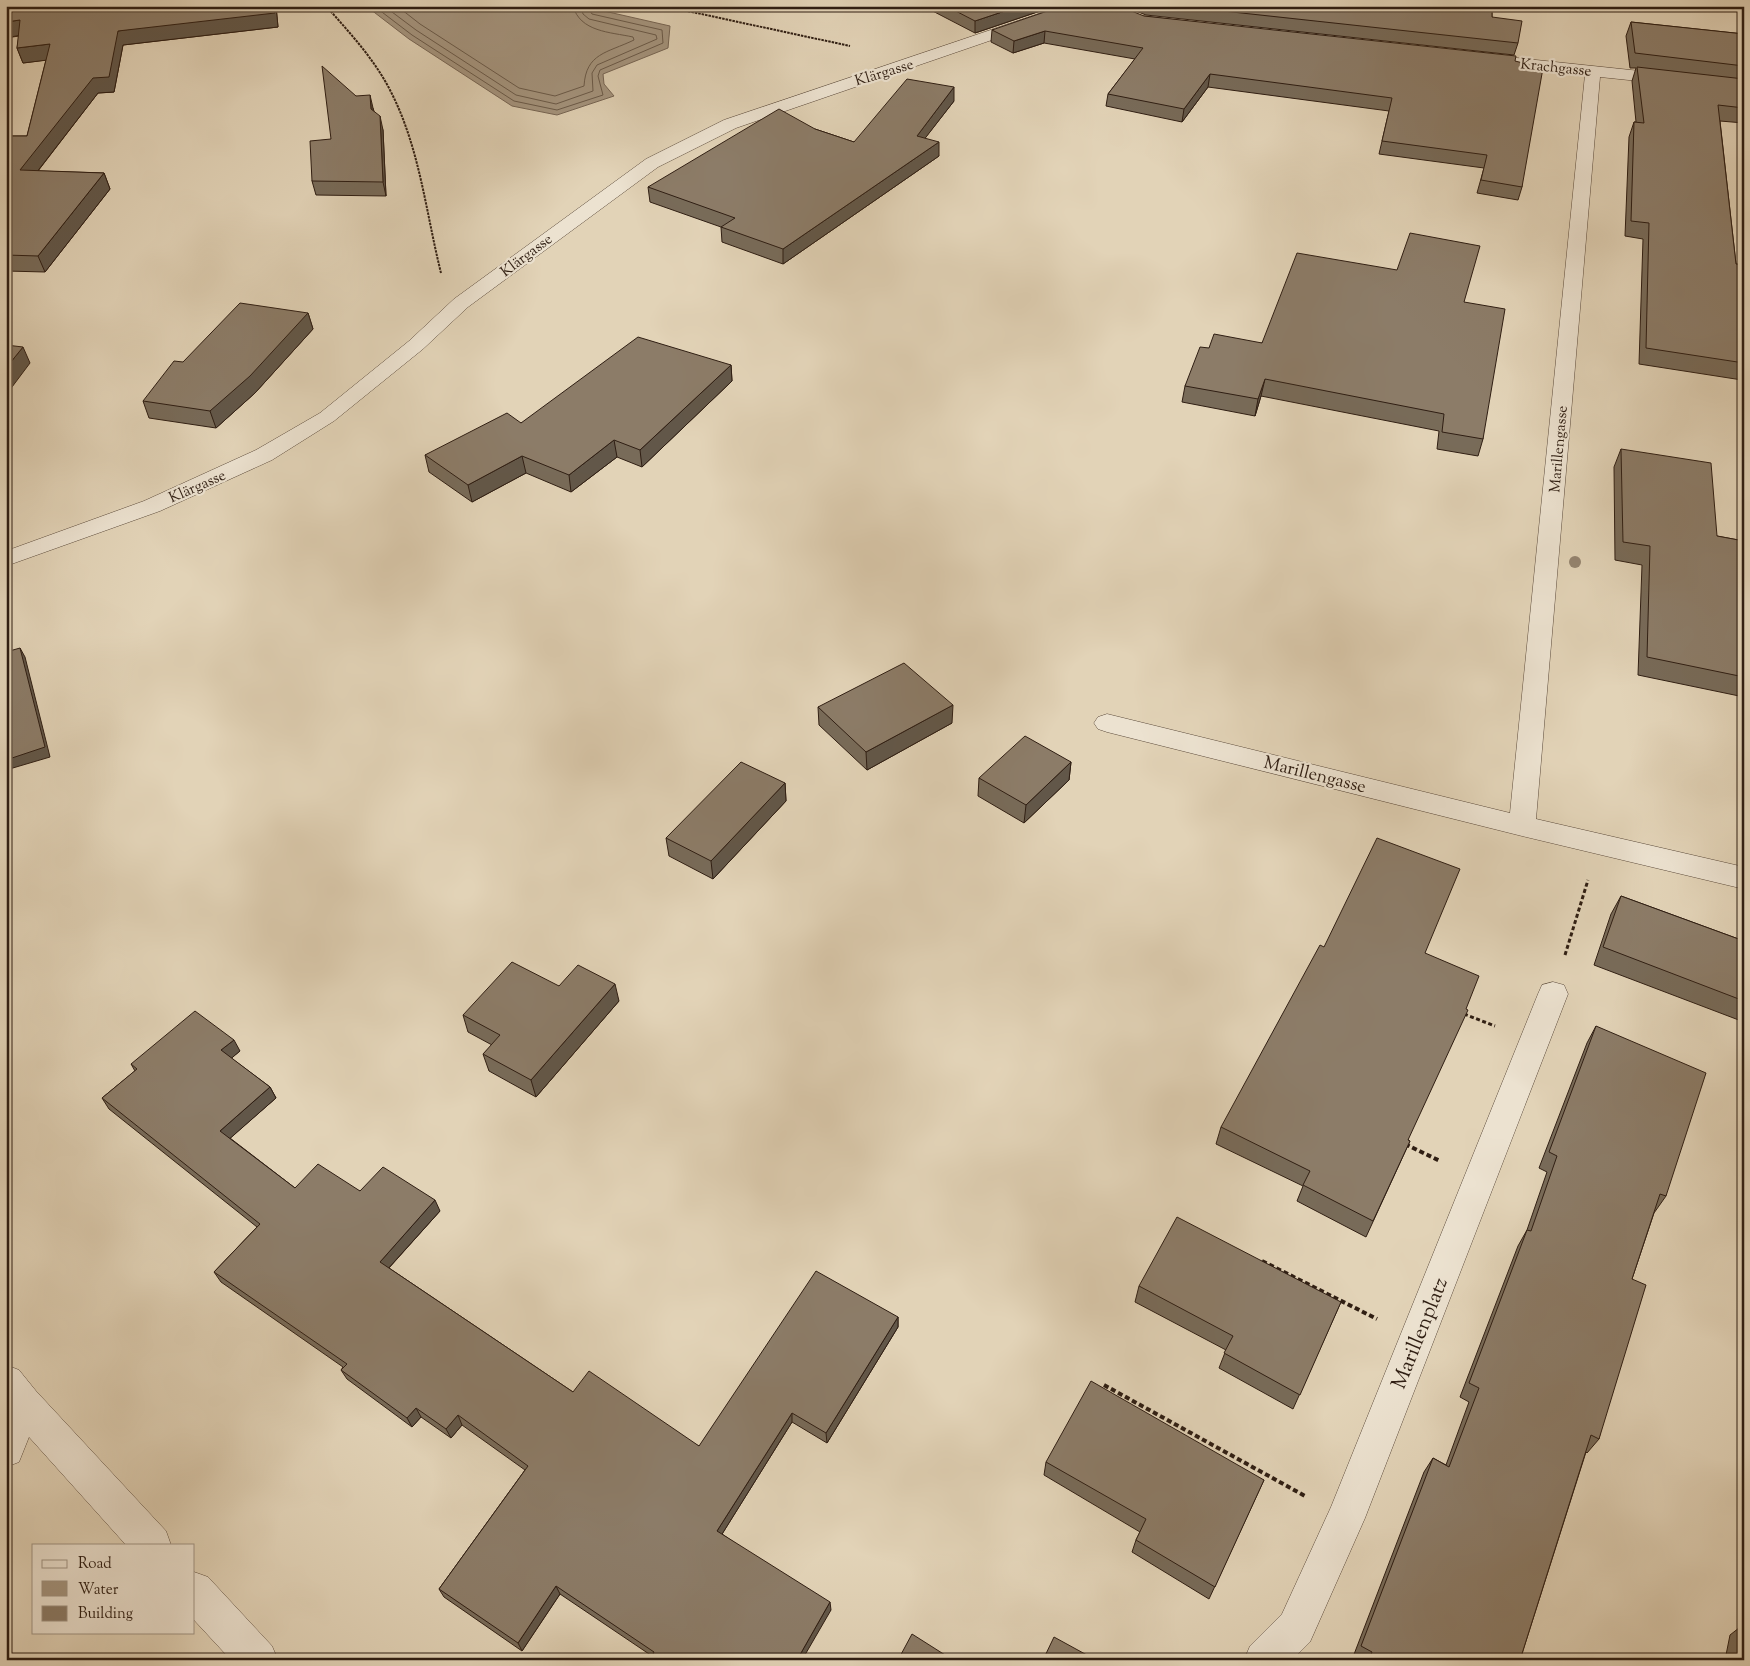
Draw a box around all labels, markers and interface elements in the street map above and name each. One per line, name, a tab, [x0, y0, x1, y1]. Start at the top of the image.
street label: Krachgasse	[1519, 54, 1592, 83]
street label: Klärgasse	[852, 55, 916, 92]
street label: Klärgasse	[496, 230, 557, 283]
street label: Marillengasse	[1545, 405, 1574, 494]
street label: Klärgasse	[166, 465, 229, 509]
street label: Marillengasse	[1261, 751, 1368, 801]
street label: Marillenplatz	[1385, 1273, 1457, 1394]
legend	[32, 1544, 195, 1634]
text: Road	[78, 1554, 112, 1575]
text: Water	[78, 1580, 119, 1601]
text: Building	[78, 1604, 133, 1625]

